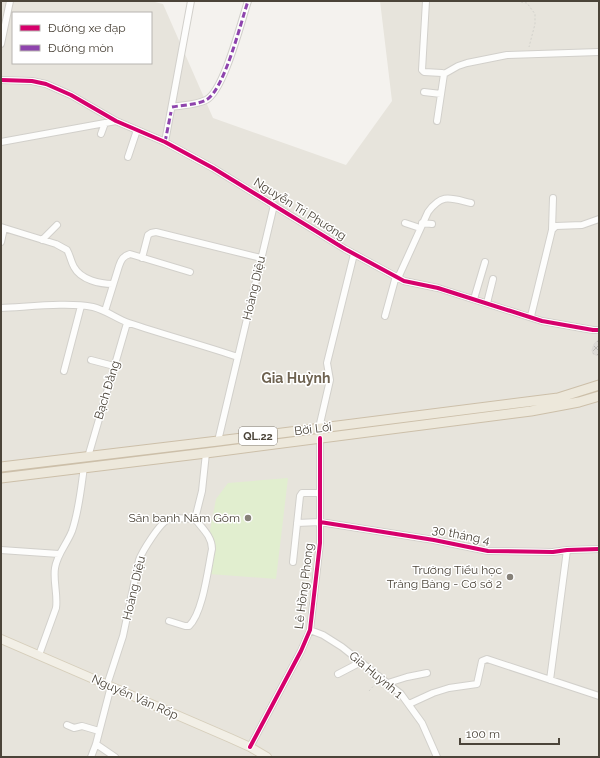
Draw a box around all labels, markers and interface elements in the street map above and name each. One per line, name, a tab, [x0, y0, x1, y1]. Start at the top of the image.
legend	[12, 12, 152, 64]
text: Đường xe đạp	[48, 21, 126, 35]
text: Đường mòn	[48, 41, 114, 55]
street label: Nguyễn Tri Phương	[251, 175, 349, 243]
street label: Hoàng Diệu	[240, 255, 268, 321]
street label: Bạch Đằng	[91, 359, 123, 421]
district label: Gia Huỳnh	[262, 370, 330, 386]
street label: Bời Lời	[294, 420, 332, 438]
road number: QL.22	[239, 427, 277, 445]
place label: Sân banh Năm Gôm	[129, 511, 240, 525]
marker: Sân banh Năm Gôm	[243, 513, 253, 523]
street label: 30 tháng 4	[431, 523, 491, 548]
street label: Lê Hồng Phong	[292, 542, 316, 630]
street label: Hoàng Diệu	[120, 555, 148, 621]
place label: Trường Tiểu học Trảng Bàng - Cơ sở 2	[387, 563, 502, 591]
marker: Trường Tiểu học Trảng Bàng - Cơ sở 2	[505, 572, 515, 582]
street label: Gia Huỳnh 1	[346, 649, 406, 701]
street label: Nguyễn Văn Rốp	[89, 672, 181, 722]
scale bar	[460, 720, 559, 746]
text: 100 m	[466, 727, 500, 741]

